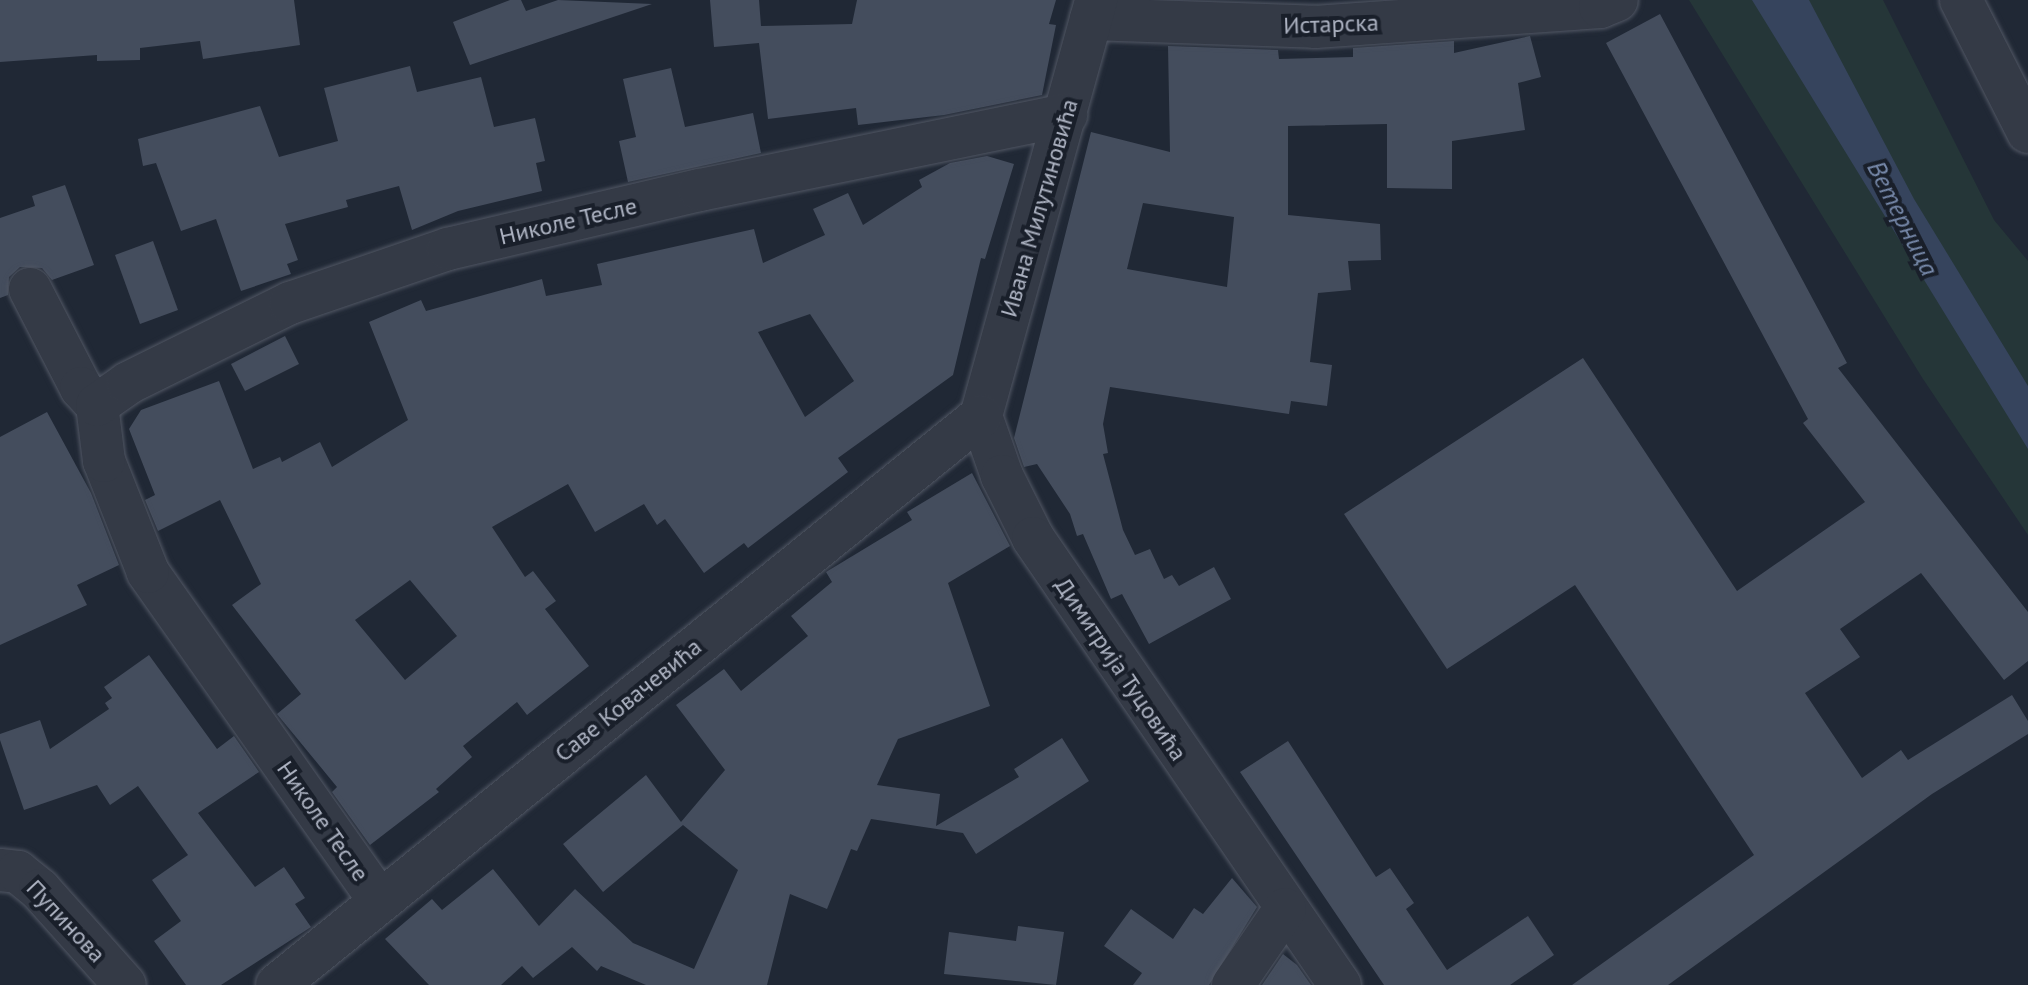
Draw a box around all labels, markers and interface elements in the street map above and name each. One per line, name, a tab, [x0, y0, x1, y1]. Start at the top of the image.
street label: Истарска	[1283, 8, 1379, 40]
street label: Ивана Милутиновића	[994, 96, 1084, 320]
water label: Ветерница	[1861, 155, 1945, 281]
street label: Николе Тесле	[496, 191, 640, 251]
street label: Димитрија Туцовића	[1049, 572, 1193, 766]
street label: Саве Ковачевића	[549, 632, 707, 768]
street label: Николе Тесле	[271, 755, 375, 887]
street label: Пупинова	[20, 874, 112, 968]

